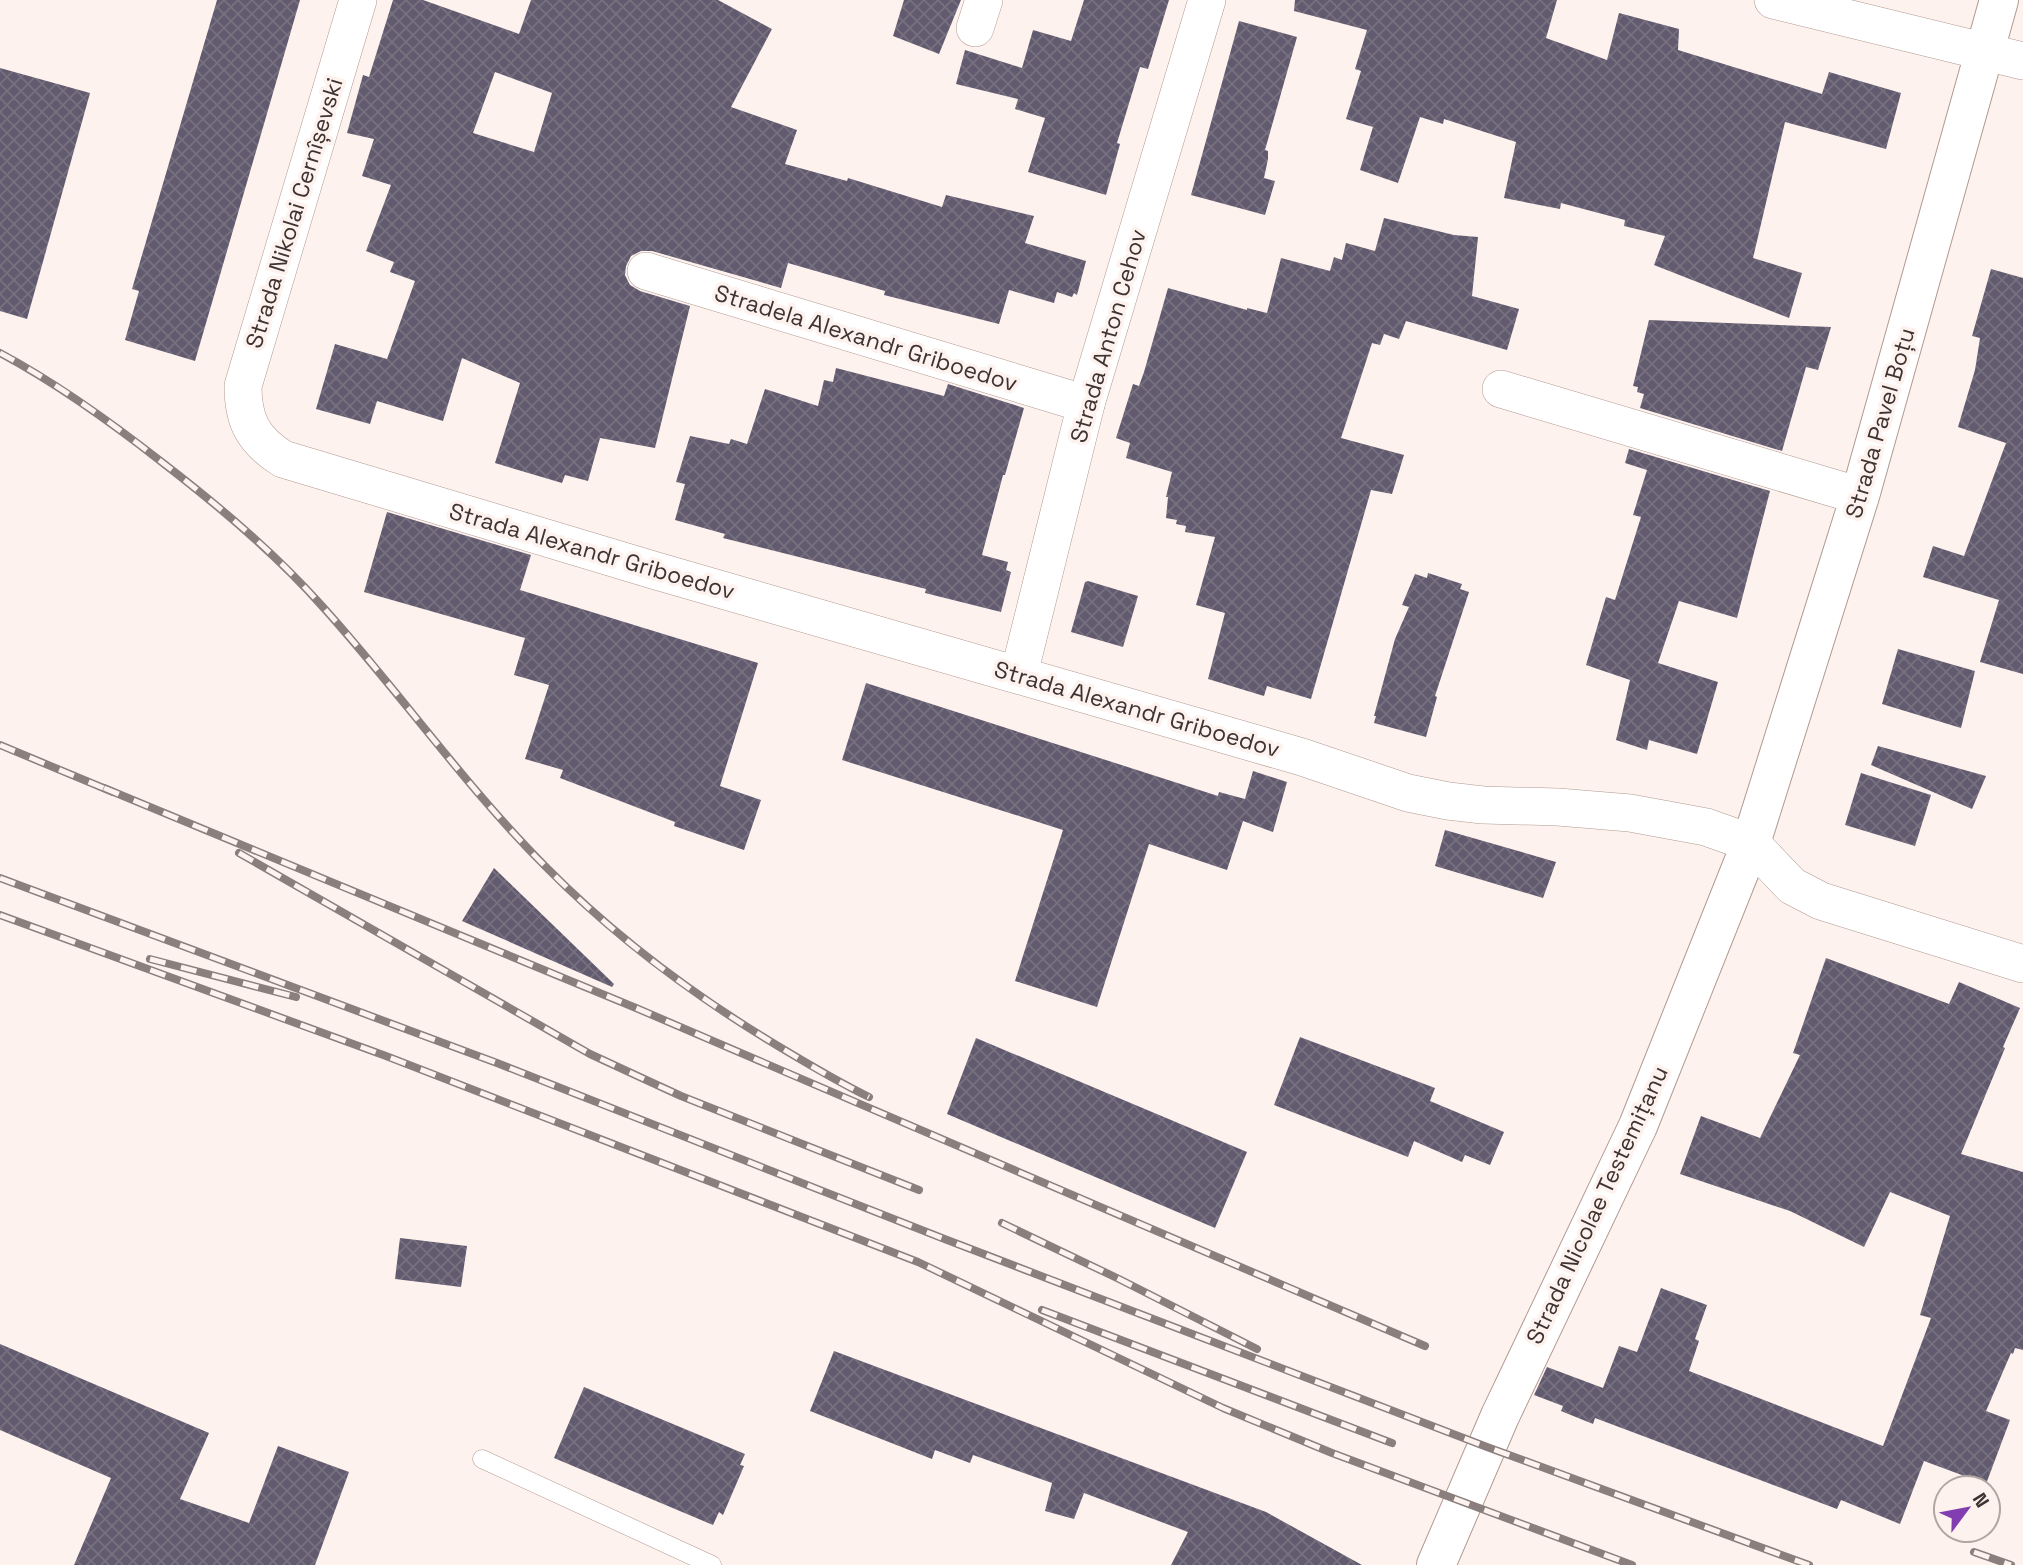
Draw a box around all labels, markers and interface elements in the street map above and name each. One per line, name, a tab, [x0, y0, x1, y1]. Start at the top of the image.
street label: Strada Nikolai Cernîșevski	[239, 74, 349, 352]
street label: Strada Anton Cehov	[1063, 226, 1153, 446]
street label: Stradela Alexandr Griboedov	[711, 278, 1021, 398]
street label: Strada Pavel Boțu	[1838, 324, 1922, 522]
street label: Strada Alexandr Griboedov	[446, 496, 738, 606]
street label: Strada Alexandr Griboedov	[991, 654, 1283, 764]
street label: Strada Nicolae Testemițanu	[1519, 1061, 1675, 1349]
north arrow	[1932, 1474, 2002, 1544]
text: N	[1967, 1488, 1995, 1512]

